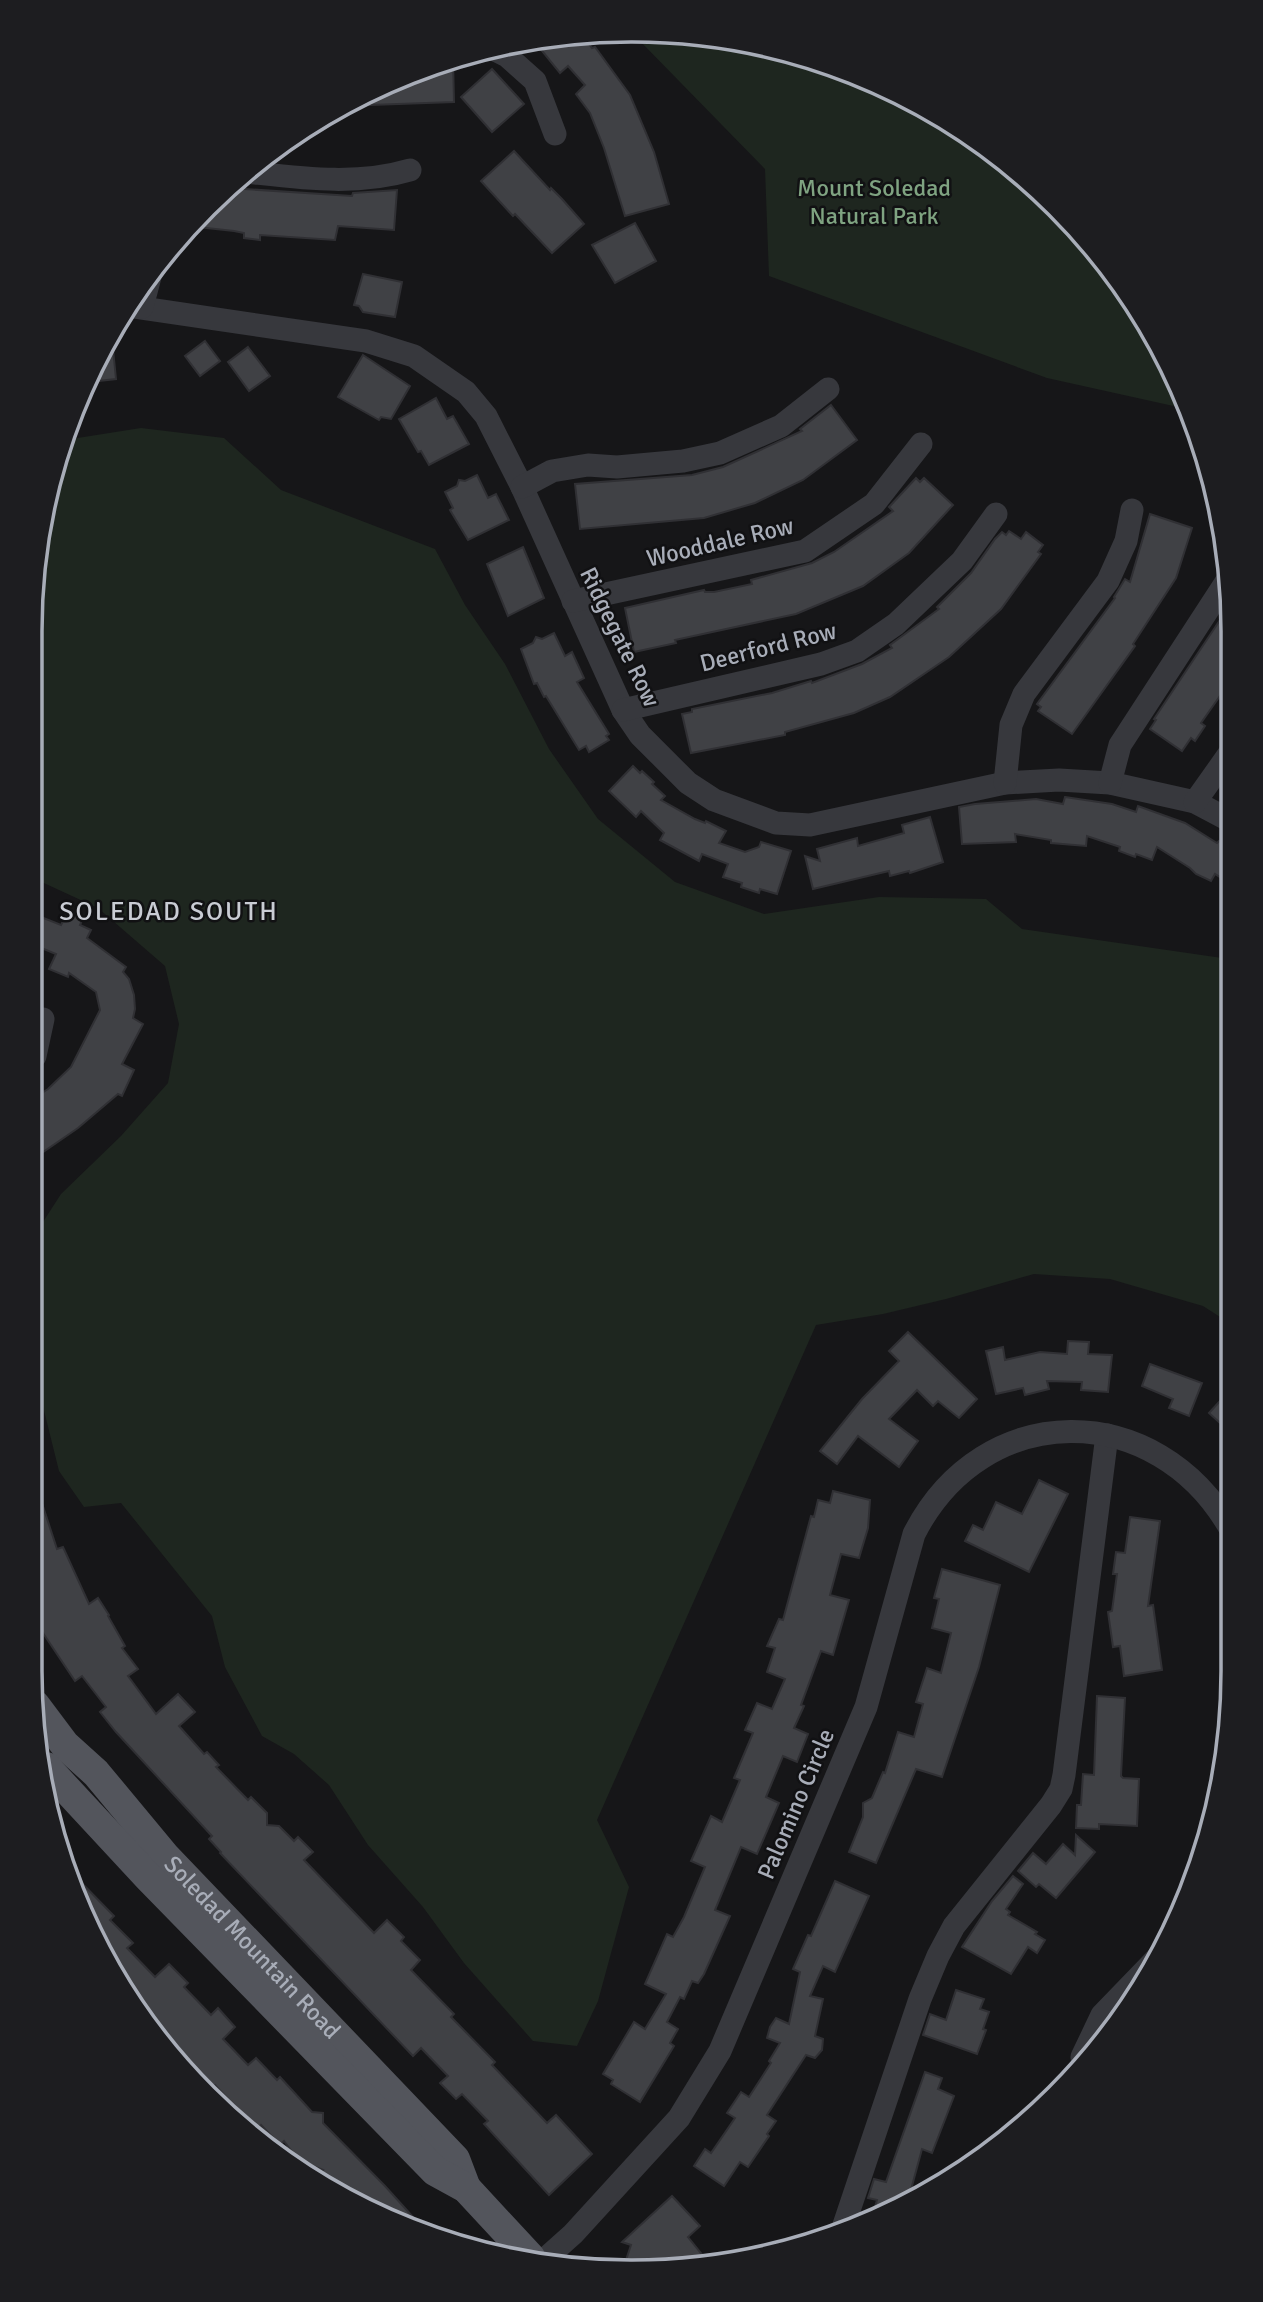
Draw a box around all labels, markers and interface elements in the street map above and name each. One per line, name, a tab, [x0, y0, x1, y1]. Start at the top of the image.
park label: Mount Soledad Natural Park	[797, 173, 951, 231]
street label: Wooddale Row	[644, 511, 796, 573]
street label: Ridgegate Row	[573, 562, 667, 712]
street label: Deerford Row	[697, 616, 839, 678]
district label: SOLEDAD SOUTH	[59, 896, 279, 928]
street label: Palomino Circle	[751, 1724, 841, 1884]
street label: Soledad Mountain Road	[158, 1849, 347, 2045]

